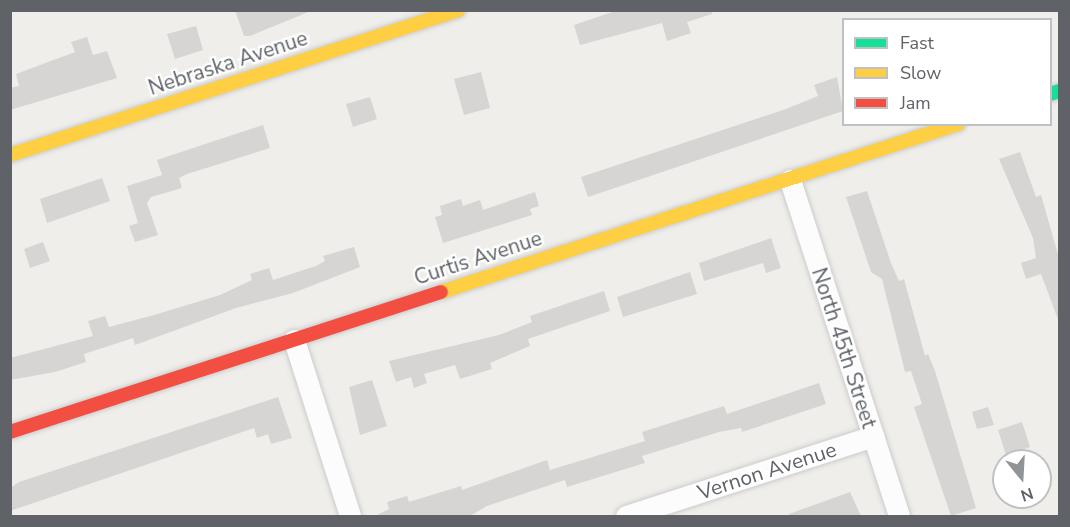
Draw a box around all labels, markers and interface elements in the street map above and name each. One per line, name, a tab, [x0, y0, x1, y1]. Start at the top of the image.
legend	[842, 18, 1052, 126]
street label: Nebraska Avenue	[145, 25, 311, 101]
text: Fast	[900, 31, 934, 55]
text: Slow	[900, 61, 941, 85]
text: Jam	[900, 91, 931, 115]
street label: Curtis Avenue	[411, 225, 545, 291]
street label: North 45th Street	[806, 265, 882, 431]
street label: Vernon Avenue	[694, 437, 840, 505]
north arrow	[992, 449, 1052, 509]
text: N	[1018, 482, 1036, 507]

